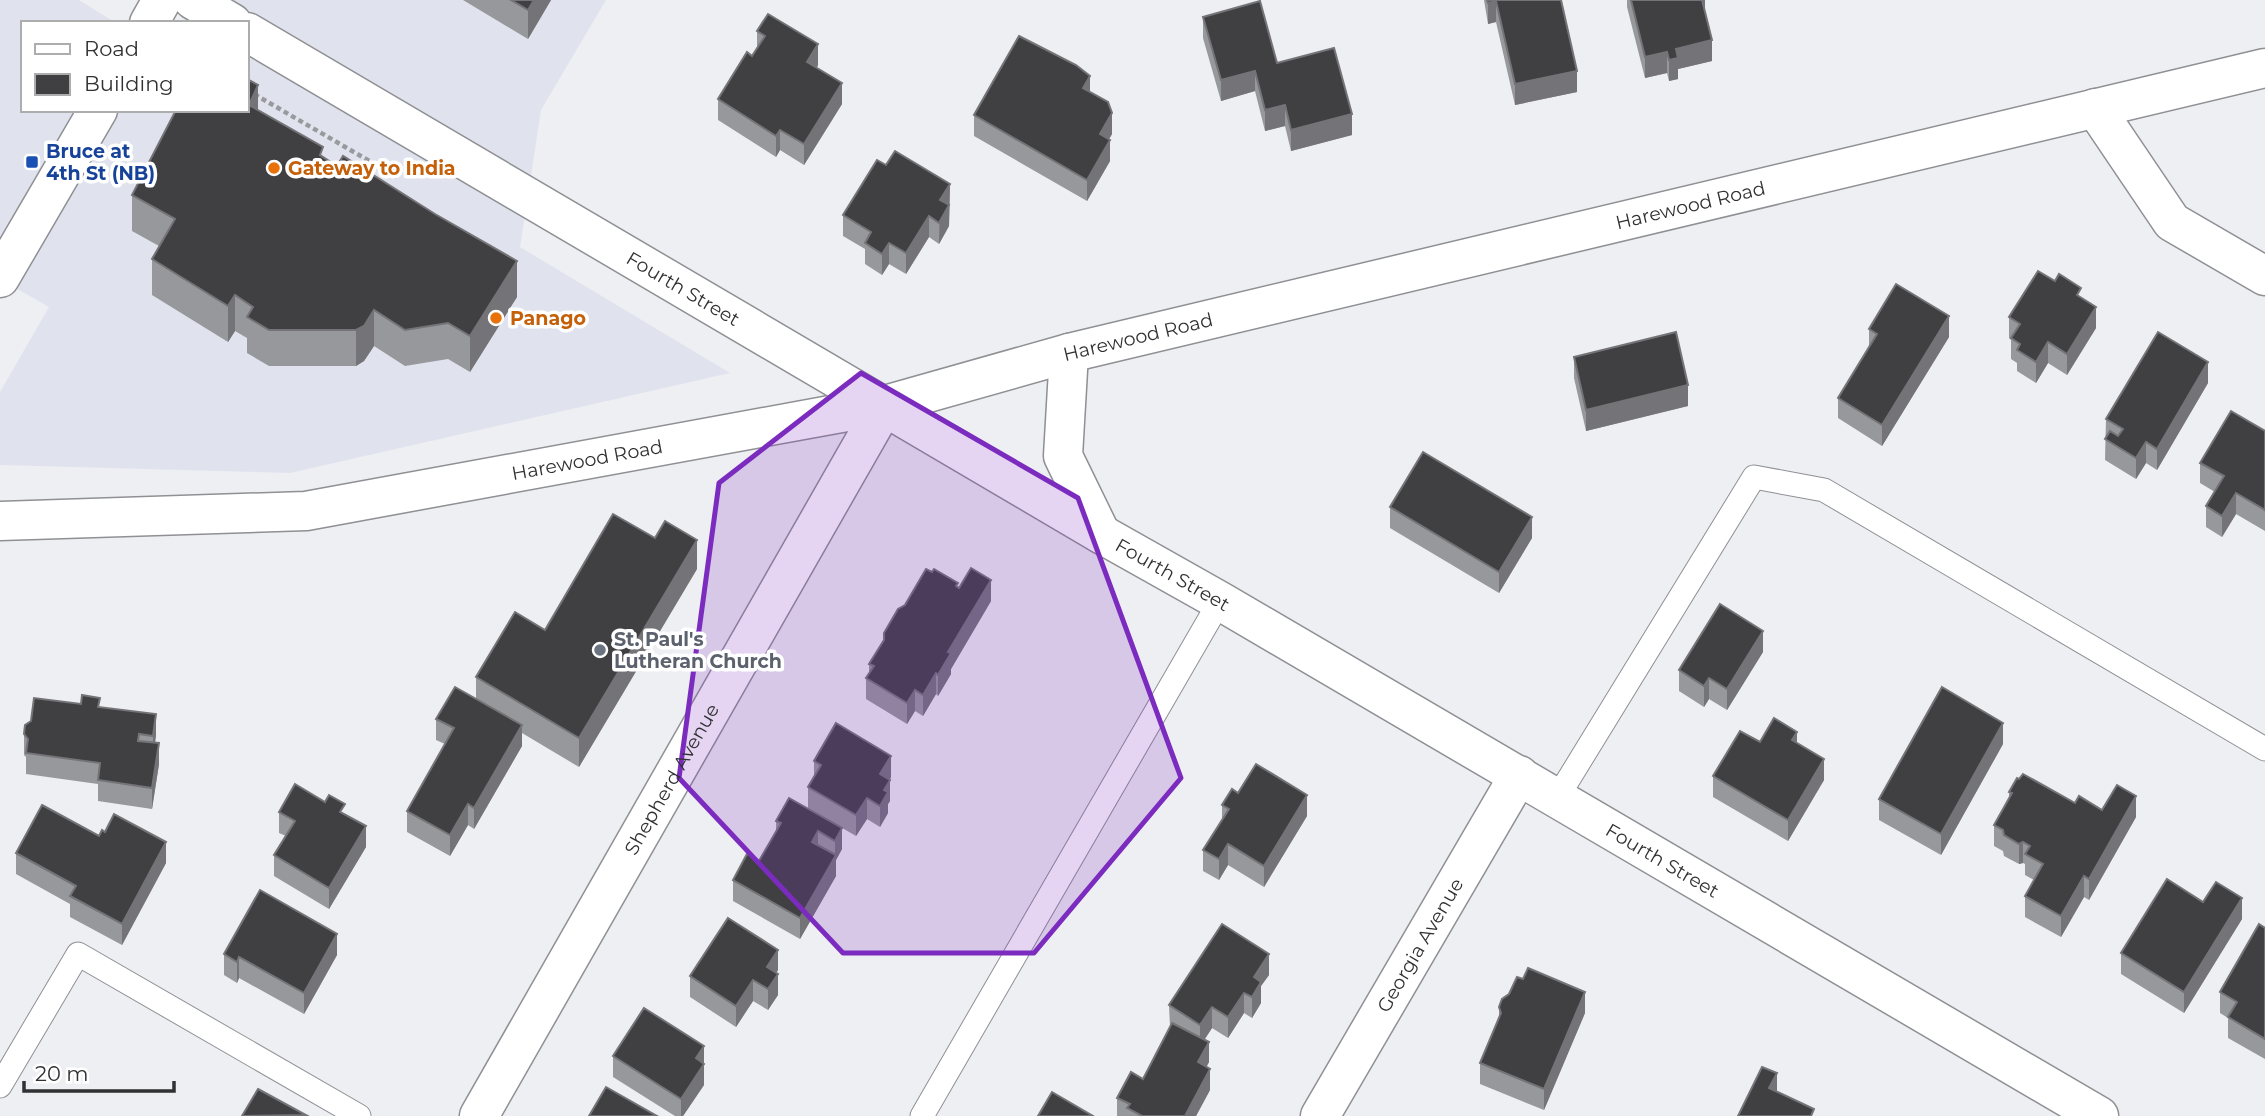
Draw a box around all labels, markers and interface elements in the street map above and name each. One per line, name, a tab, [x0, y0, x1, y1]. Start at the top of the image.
legend	[21, 21, 248, 112]
text: Road	[84, 36, 139, 61]
text: Building	[84, 71, 174, 96]
place label: Bruce at 4th St (NB)	[46, 140, 155, 185]
marker: Bruce at 4th St (NB)	[24, 154, 40, 170]
place label: Gateway to India	[288, 157, 456, 180]
marker: Gateway to India	[266, 160, 282, 176]
street label: Harewood Road	[1613, 176, 1768, 234]
street label: Fourth Street	[622, 246, 744, 331]
place label: Panago	[510, 307, 586, 330]
street label: Harewood Road	[1061, 308, 1215, 366]
marker: Panago	[488, 310, 504, 326]
street label: Harewood Road	[510, 434, 665, 485]
street label: Fourth Street	[1112, 533, 1234, 616]
place label: St. Paul's Lutheran Church	[614, 628, 782, 673]
marker: St. Paul's Lutheran Church	[592, 642, 608, 658]
street label: Shepherd Avenue	[619, 699, 724, 859]
street label: Fourth Street	[1602, 818, 1723, 902]
street label: Georgia Avenue	[1372, 874, 1468, 1016]
scale bar	[24, 1050, 175, 1094]
text: 20 m	[35, 1061, 89, 1086]

